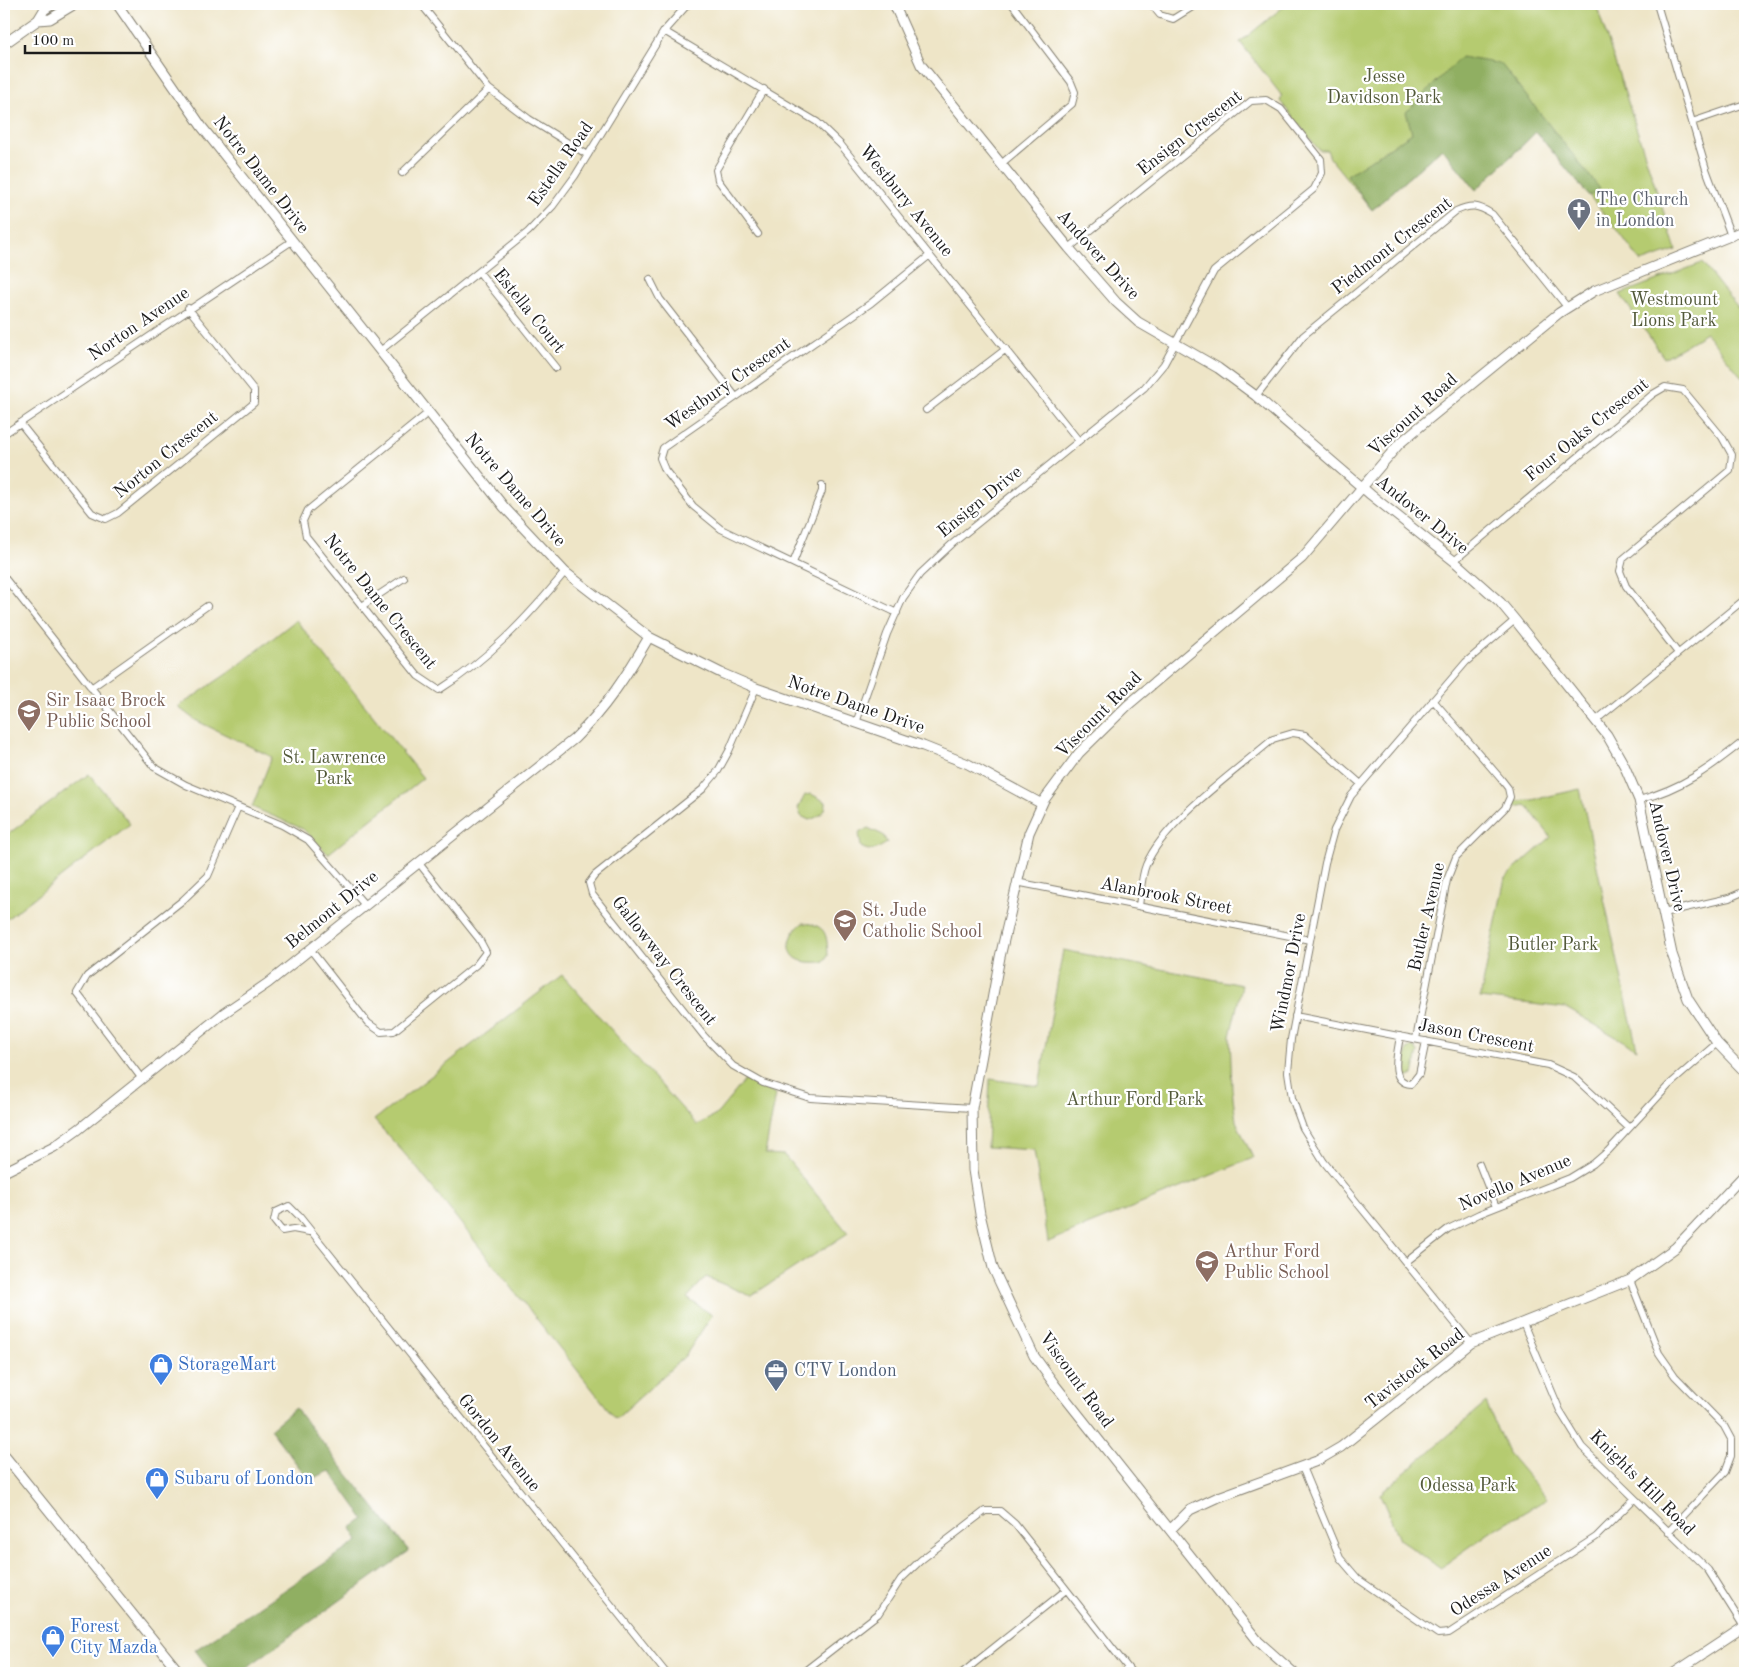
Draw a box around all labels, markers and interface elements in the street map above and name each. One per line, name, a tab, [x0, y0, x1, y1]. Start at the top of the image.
scale bar	[25, 22, 150, 54]
text: 100 m	[32, 34, 74, 49]
park label: Jesse Davidson Park	[1327, 68, 1441, 107]
street label: Ensign Crescent	[1134, 87, 1246, 179]
street label: Notre Dame Drive	[210, 113, 312, 237]
street label: Estella Road	[525, 118, 597, 210]
street label: Westbury Avenue	[856, 142, 956, 260]
place label: The Church in London	[1596, 191, 1689, 230]
street label: Piedmont Crescent	[1329, 194, 1455, 298]
church icon: The Church in London	[1566, 197, 1592, 231]
street label: Andover Drive	[1053, 207, 1143, 303]
street label: Estella Court	[490, 265, 568, 357]
street label: Norton Avenue	[85, 284, 193, 364]
park label: Westmount Lions Park	[1630, 291, 1718, 330]
street label: Westbury Crescent	[662, 334, 794, 434]
street label: Viscount Road	[1365, 370, 1461, 460]
street label: Four Oaks Crescent	[1522, 375, 1652, 485]
street label: Norton Crescent	[111, 408, 221, 502]
street label: Notre Dame Drive	[461, 430, 569, 550]
street label: Ensign Drive	[934, 463, 1026, 541]
street label: Andover Drive	[1372, 472, 1472, 558]
street label: Notre Dame Crescent	[320, 531, 440, 673]
street label: Viscount Road	[1053, 669, 1145, 761]
street label: Notre Dame Drive	[785, 673, 927, 737]
place label: Sir Isaac Brock Public School	[46, 692, 166, 731]
school or university icon: Sir Isaac Brock Public School	[16, 698, 42, 732]
park label: St. Lawrence Park	[282, 749, 386, 788]
street label: Andover Drive	[1645, 799, 1689, 913]
street label: Butler Avenue	[1406, 861, 1448, 973]
street label: Belmont Drive	[282, 867, 382, 953]
street label: Alanbrook Street	[1099, 874, 1233, 918]
street label: Gallowway Crescent	[608, 893, 720, 1029]
place label: St. Jude Catholic School	[862, 902, 982, 941]
school or university icon: St. Jude Catholic School	[832, 908, 858, 942]
street label: Windmor Drive	[1269, 912, 1309, 1034]
park label: Butler Park	[1508, 936, 1598, 954]
street label: Jason Crescent	[1416, 1016, 1536, 1056]
park label: Arthur Ford Park	[1066, 1091, 1204, 1109]
street label: Novello Avenue	[1456, 1151, 1574, 1215]
place label: Arthur Ford Public School	[1224, 1243, 1329, 1282]
school or university icon: Arthur Ford Public School	[1194, 1249, 1220, 1283]
street label: Tavistock Road	[1362, 1325, 1468, 1413]
street label: Viscount Road	[1035, 1329, 1117, 1431]
shop icon: StorageMart	[148, 1352, 174, 1386]
place label: StorageMart	[178, 1356, 276, 1374]
office icon: CTV London	[763, 1358, 789, 1392]
place label: CTV London	[794, 1362, 897, 1380]
street label: Gordon Avenue	[454, 1391, 544, 1495]
street label: Knights Hill Road	[1586, 1427, 1698, 1539]
shop icon: Subaru of London	[144, 1466, 170, 1500]
place label: Subaru of London	[174, 1470, 314, 1488]
park label: Odessa Park	[1420, 1477, 1516, 1495]
street label: Odessa Avenue	[1447, 1542, 1555, 1620]
place label: Forest City Mazda	[70, 1618, 158, 1657]
shop icon: Forest City Mazda	[40, 1624, 66, 1658]

